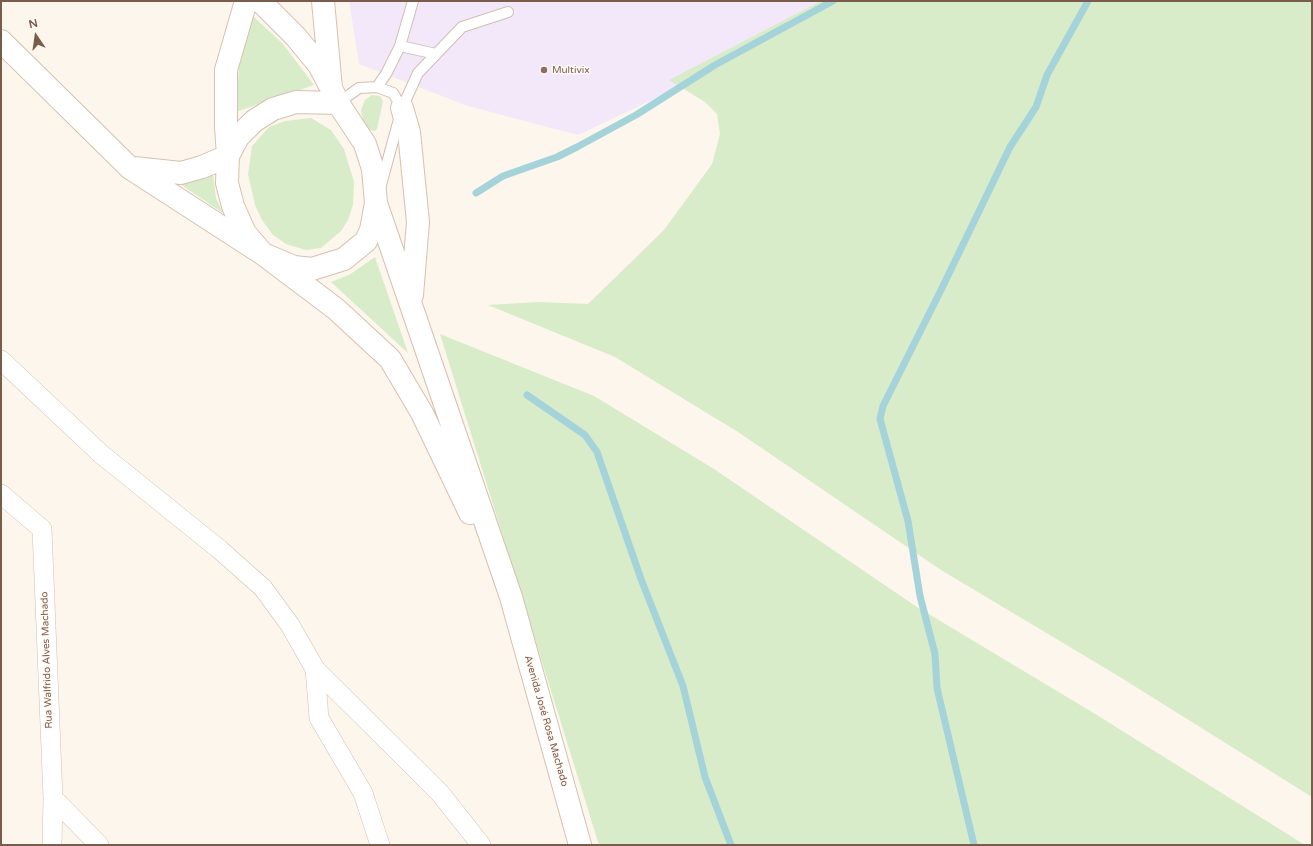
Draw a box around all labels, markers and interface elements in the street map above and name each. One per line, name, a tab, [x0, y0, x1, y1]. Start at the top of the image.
north arrow	[16, 16, 56, 56]
text: N	[27, 16, 39, 31]
place label: Multivix	[552, 64, 590, 76]
marker: Multivix	[539, 65, 549, 75]
street label: Rua Walfrido Alves Machado	[39, 591, 55, 729]
street label: Avenida José Rosa Machado	[522, 654, 570, 788]

